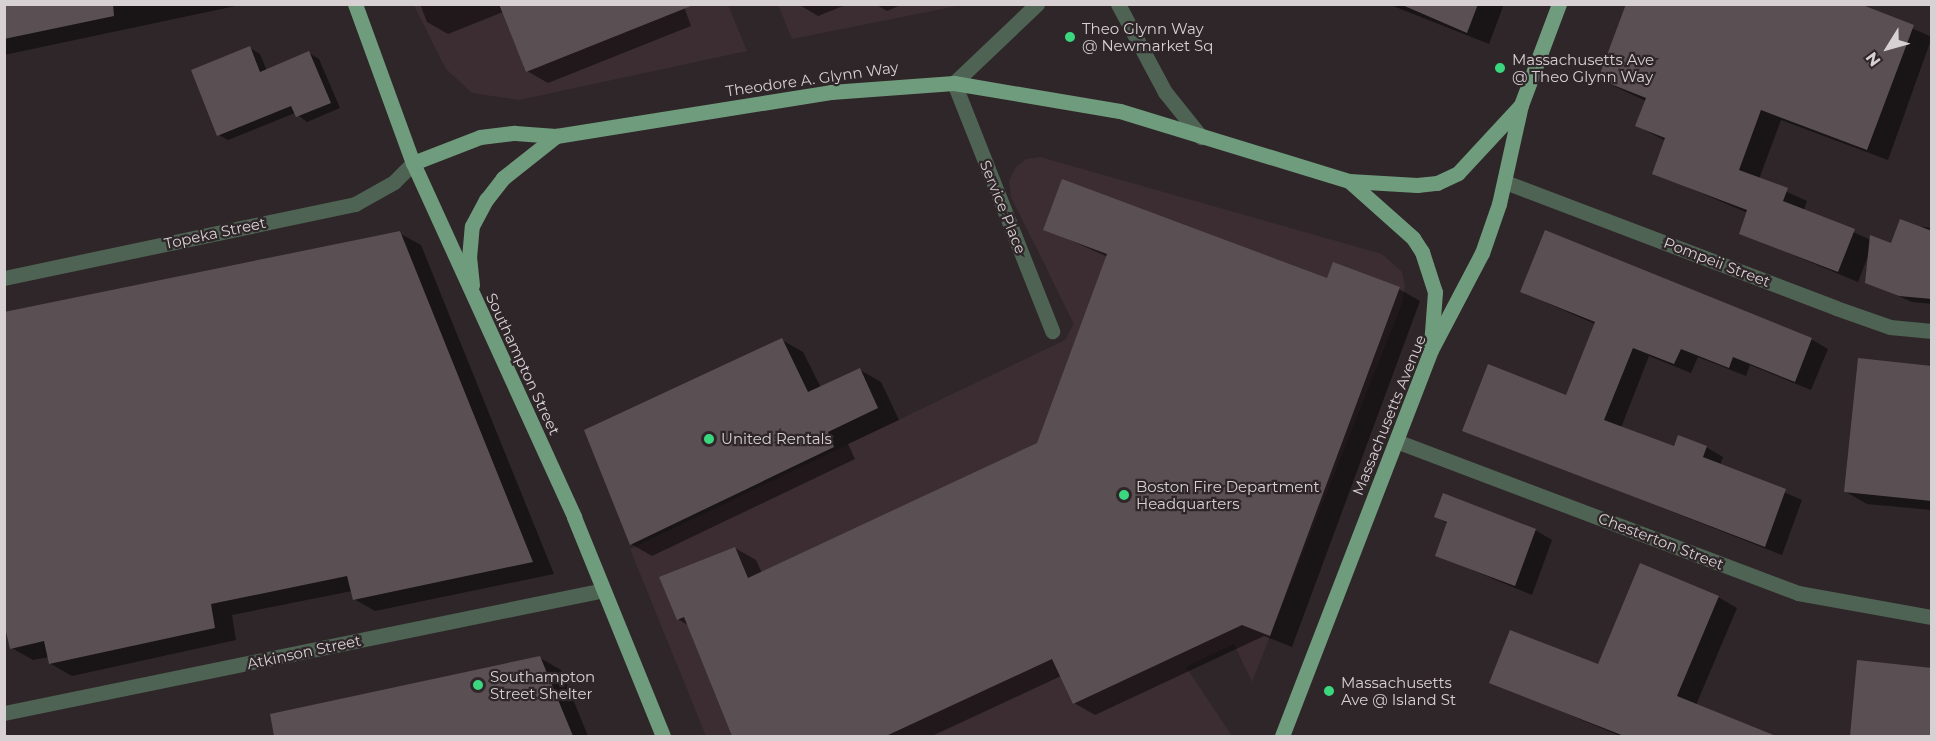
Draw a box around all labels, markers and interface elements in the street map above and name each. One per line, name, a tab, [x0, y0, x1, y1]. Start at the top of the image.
north arrow	[1858, 18, 1918, 78]
place label: Theo Glynn Way @ Newmarket Sq	[1082, 19, 1214, 54]
marker: Theo Glynn Way @ Newmarket Sq	[1063, 30, 1077, 44]
text: N	[1862, 48, 1885, 70]
place label: Massachusetts Ave @ Theo Glynn Way	[1512, 50, 1654, 85]
street label: Theodore A. Glynn Way	[724, 58, 900, 100]
marker: Massachusetts Ave @ Theo Glynn Way	[1493, 61, 1507, 75]
street label: Service Place	[976, 158, 1030, 256]
street label: Topeka Street	[163, 213, 267, 253]
street label: Pompeii Street	[1661, 233, 1773, 291]
street label: Southampton Street	[482, 290, 564, 438]
street label: Massachusetts Avenue	[1349, 332, 1429, 498]
place label: United Rentals	[721, 430, 832, 448]
marker: United Rentals	[702, 432, 716, 446]
place label: Boston Fire Department Headquarters	[1136, 477, 1320, 512]
marker: Boston Fire Department Headquarters	[1117, 488, 1131, 502]
street label: Chesterton Street	[1596, 509, 1726, 573]
street label: Atkinson Street	[245, 631, 363, 673]
place label: Southampton Street Shelter	[490, 667, 595, 702]
place label: Massachusetts Ave @ Island St	[1341, 673, 1456, 708]
marker: Southampton Street Shelter	[471, 678, 485, 692]
marker: Massachusetts Ave @ Island St	[1322, 684, 1336, 698]

